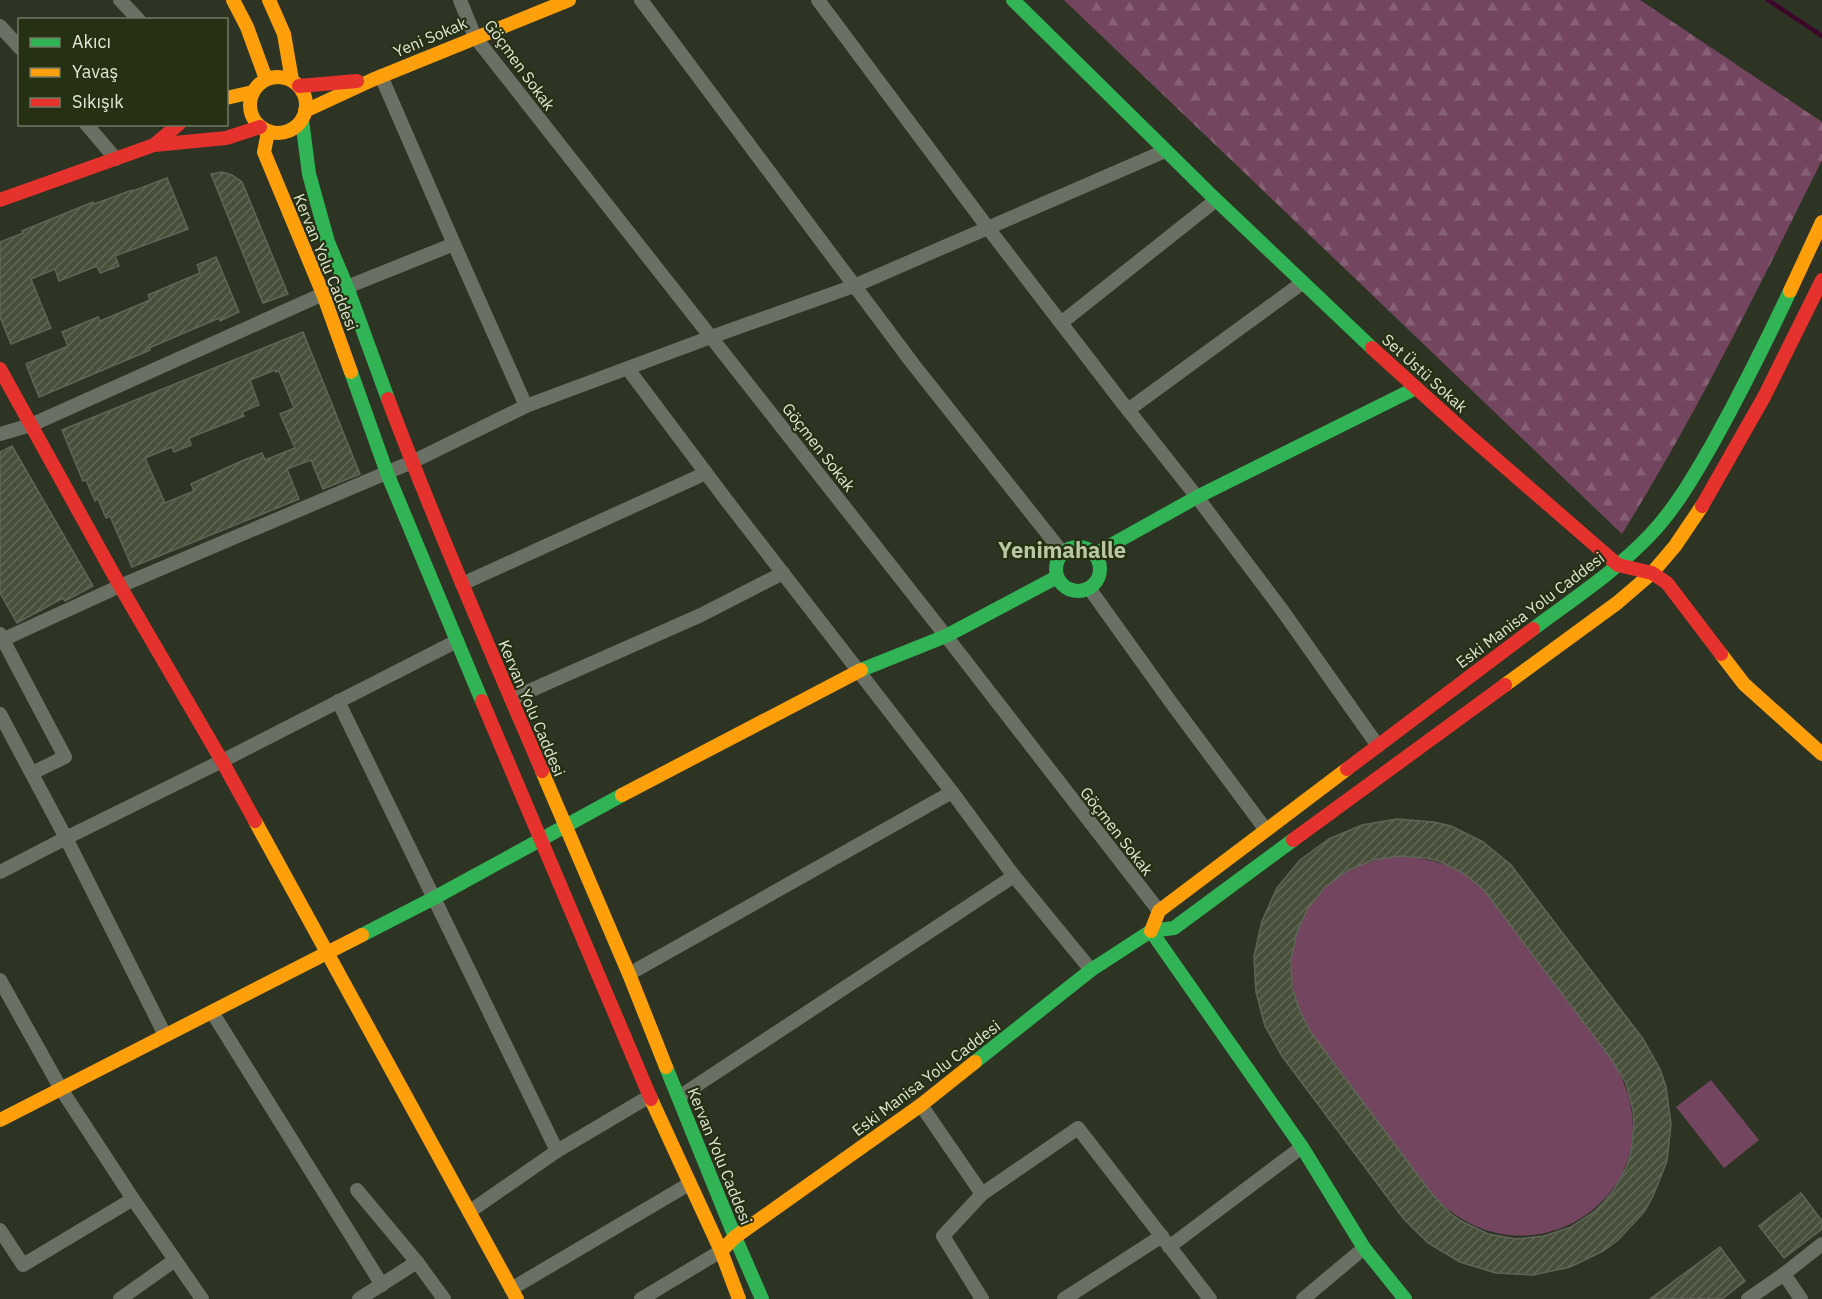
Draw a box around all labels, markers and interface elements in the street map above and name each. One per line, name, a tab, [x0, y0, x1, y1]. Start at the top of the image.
street label: Yeni Sokak	[390, 12, 470, 61]
street label: Göçmen Sokak	[480, 16, 560, 115]
legend	[18, 18, 228, 126]
text: Akıcı	[72, 30, 111, 53]
text: Yavaş	[72, 60, 118, 83]
text: Sıkışık	[72, 90, 124, 113]
street label: Kervan Yolu Caddesi	[289, 190, 363, 334]
street label: Set Üstü Sokak	[1378, 329, 1472, 417]
street label: Göçmen Sokak	[778, 399, 860, 496]
district label: Yenimahalle	[998, 535, 1126, 564]
street label: Eski Manisa Yolu Caddesi	[1452, 548, 1608, 672]
street label: Kervan Yolu Caddesi	[494, 637, 570, 779]
street label: Göçmen Sokak	[1076, 783, 1158, 880]
street label: Eski Manisa Yolu Caddesi	[848, 1016, 1004, 1140]
street label: Kervan Yolu Caddesi	[683, 1084, 757, 1228]

